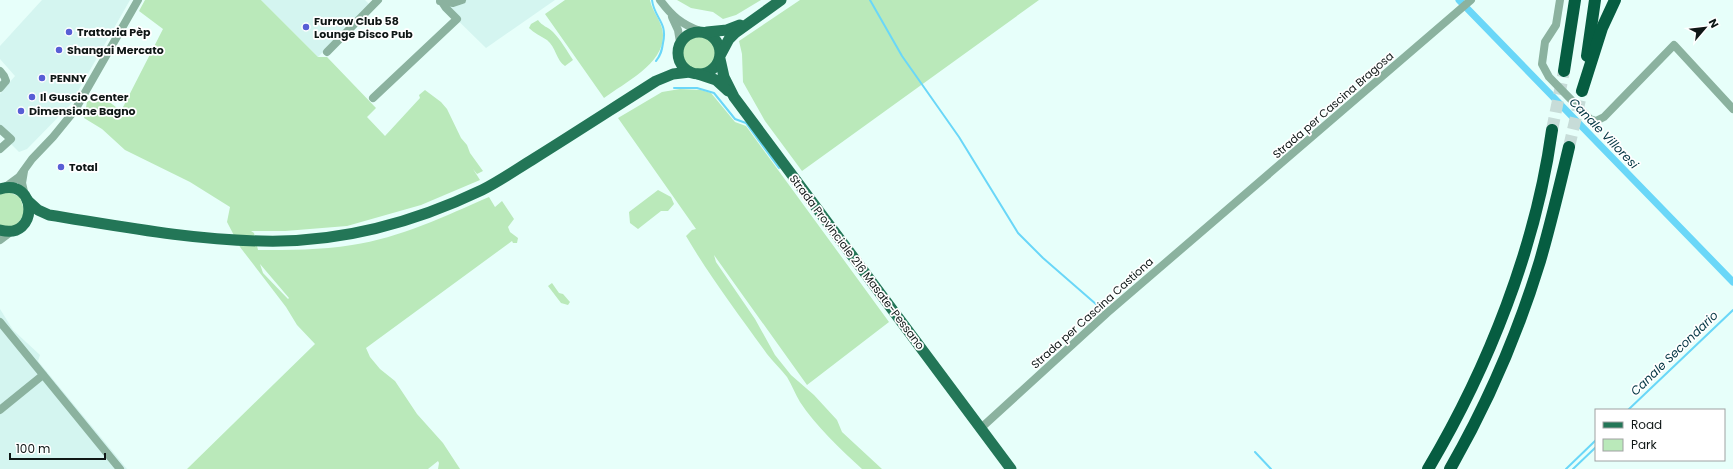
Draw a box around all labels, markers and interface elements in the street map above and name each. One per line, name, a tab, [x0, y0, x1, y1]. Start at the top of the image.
north arrow	[1685, 8, 1725, 48]
place label: Furrow Club 58 Lounge Disco Pub	[314, 13, 413, 42]
text: N	[1705, 16, 1723, 31]
marker: Furrow Club 58 Lounge Disco Pub	[301, 22, 311, 32]
place label: Trattoria Pèp	[77, 24, 151, 40]
marker: Trattoria Pèp	[64, 27, 74, 37]
place label: Shangai Mercato	[67, 42, 164, 58]
marker: Shangai Mercato	[54, 45, 64, 55]
street label: Strada per Cascina Bragosa	[1269, 48, 1397, 162]
place label: PENNY	[50, 70, 87, 86]
marker: PENNY	[37, 73, 47, 83]
place label: Il Guscio Center	[40, 89, 129, 105]
marker: Il Guscio Center	[27, 92, 37, 102]
water label: Canale Villoresi	[1566, 94, 1643, 173]
place label: Dimensione Bagno	[29, 103, 136, 119]
marker: Dimensione Bagno	[16, 106, 26, 116]
place label: Total	[69, 159, 98, 175]
marker: Total	[56, 162, 66, 172]
street label: Strada Provinciale 216 Masate-Pessano	[786, 171, 928, 353]
street label: Strada per Cascina Castiona	[1027, 254, 1157, 372]
water label: Canale Secondario	[1627, 307, 1722, 399]
legend	[1595, 409, 1725, 461]
text: Road	[1631, 416, 1662, 433]
scale bar	[10, 435, 105, 461]
text: Park	[1631, 436, 1658, 453]
text: 100 m	[16, 440, 50, 457]

